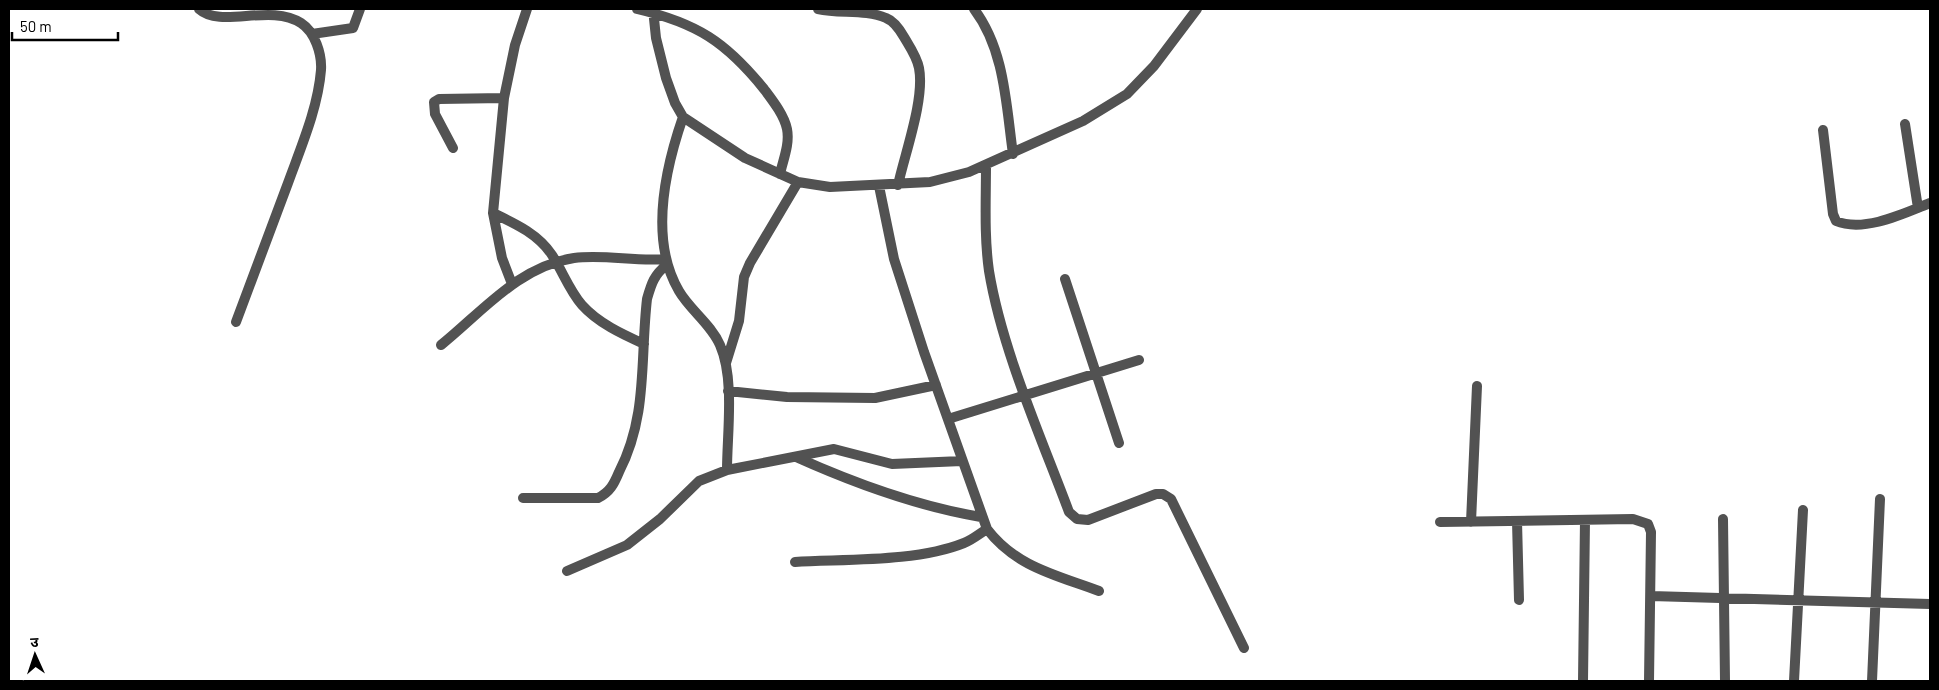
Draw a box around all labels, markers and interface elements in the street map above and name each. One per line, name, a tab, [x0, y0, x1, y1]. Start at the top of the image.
scale bar	[12, 10, 119, 42]
text: 50 m	[20, 17, 52, 35]
north arrow	[10, 630, 60, 680]
text: उ	[30, 633, 40, 650]

